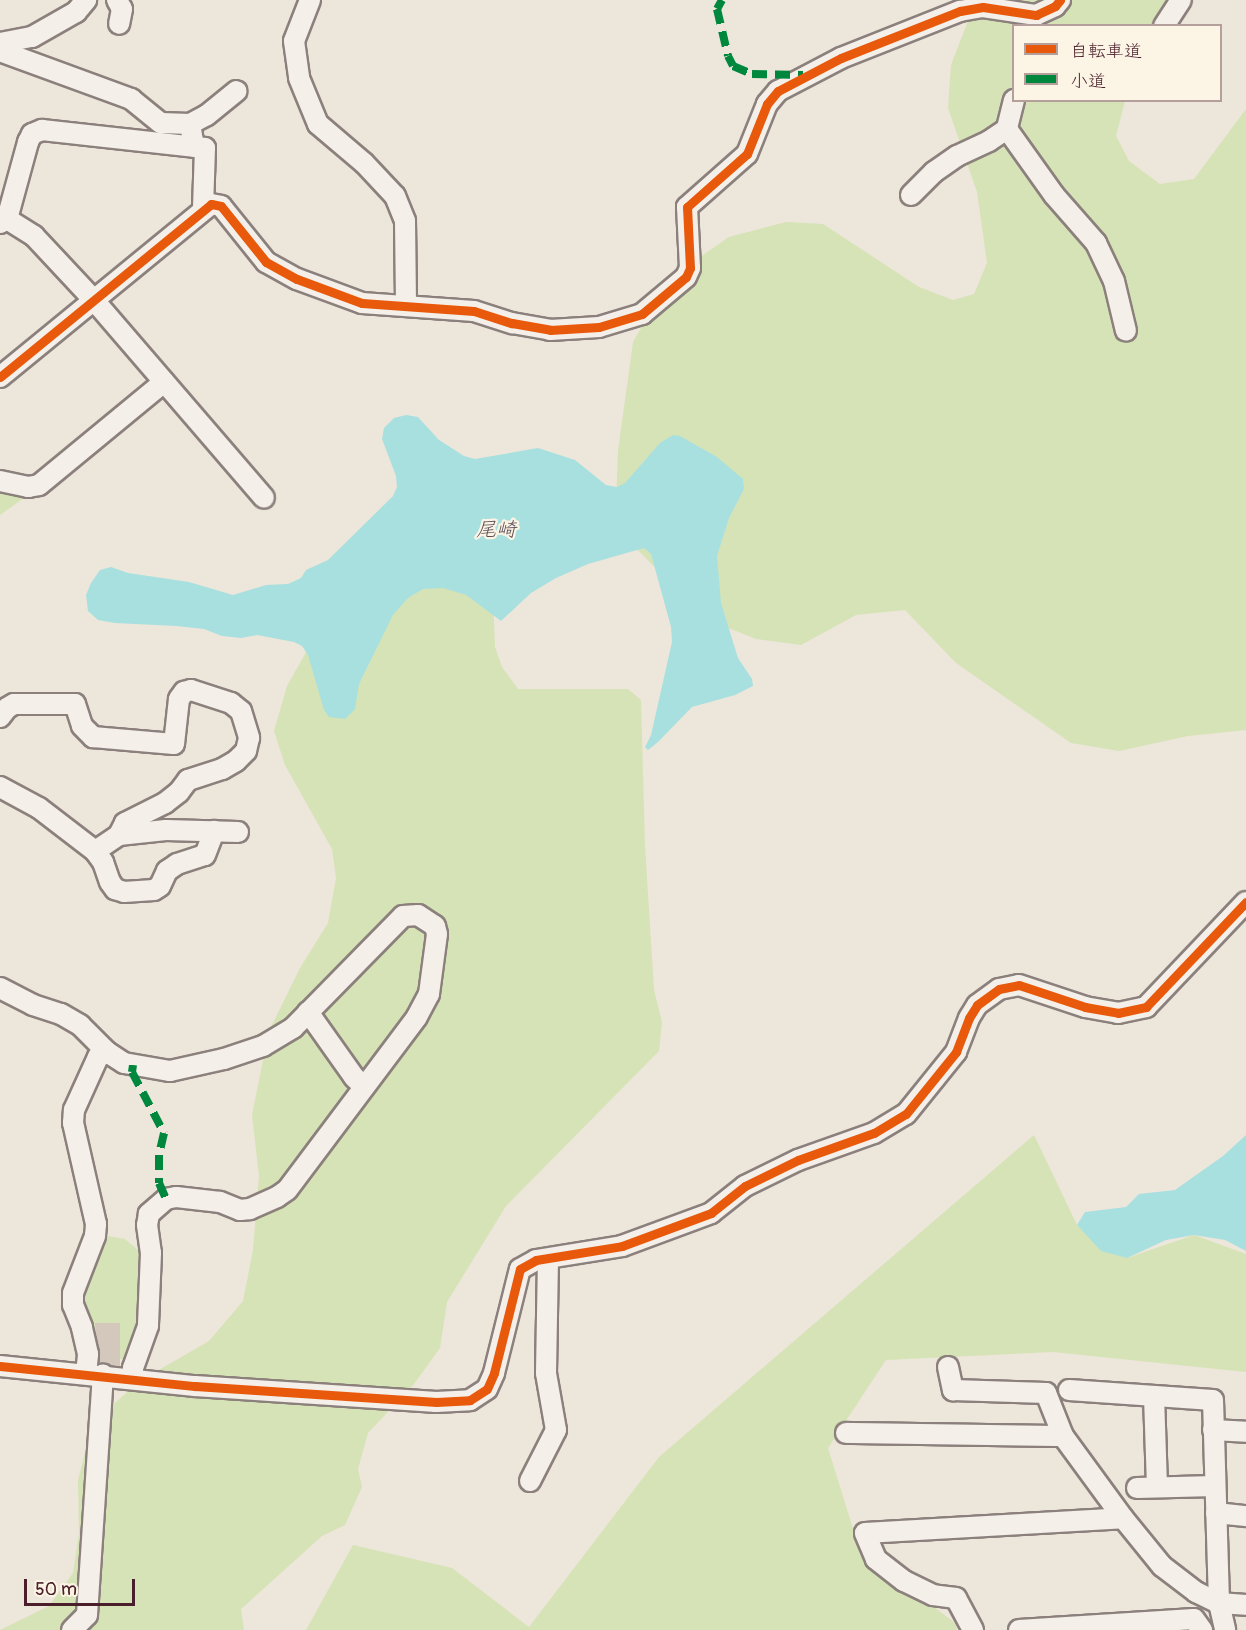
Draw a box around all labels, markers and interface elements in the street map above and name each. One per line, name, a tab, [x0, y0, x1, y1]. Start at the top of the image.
legend	[1012, 24, 1222, 102]
text: 自転車道	[1070, 40, 1142, 63]
text: 小道	[1070, 70, 1106, 93]
water label: 尾崎	[476, 517, 516, 541]
scale bar	[27, 1567, 138, 1605]
text: 50 m	[35, 1578, 77, 1601]

